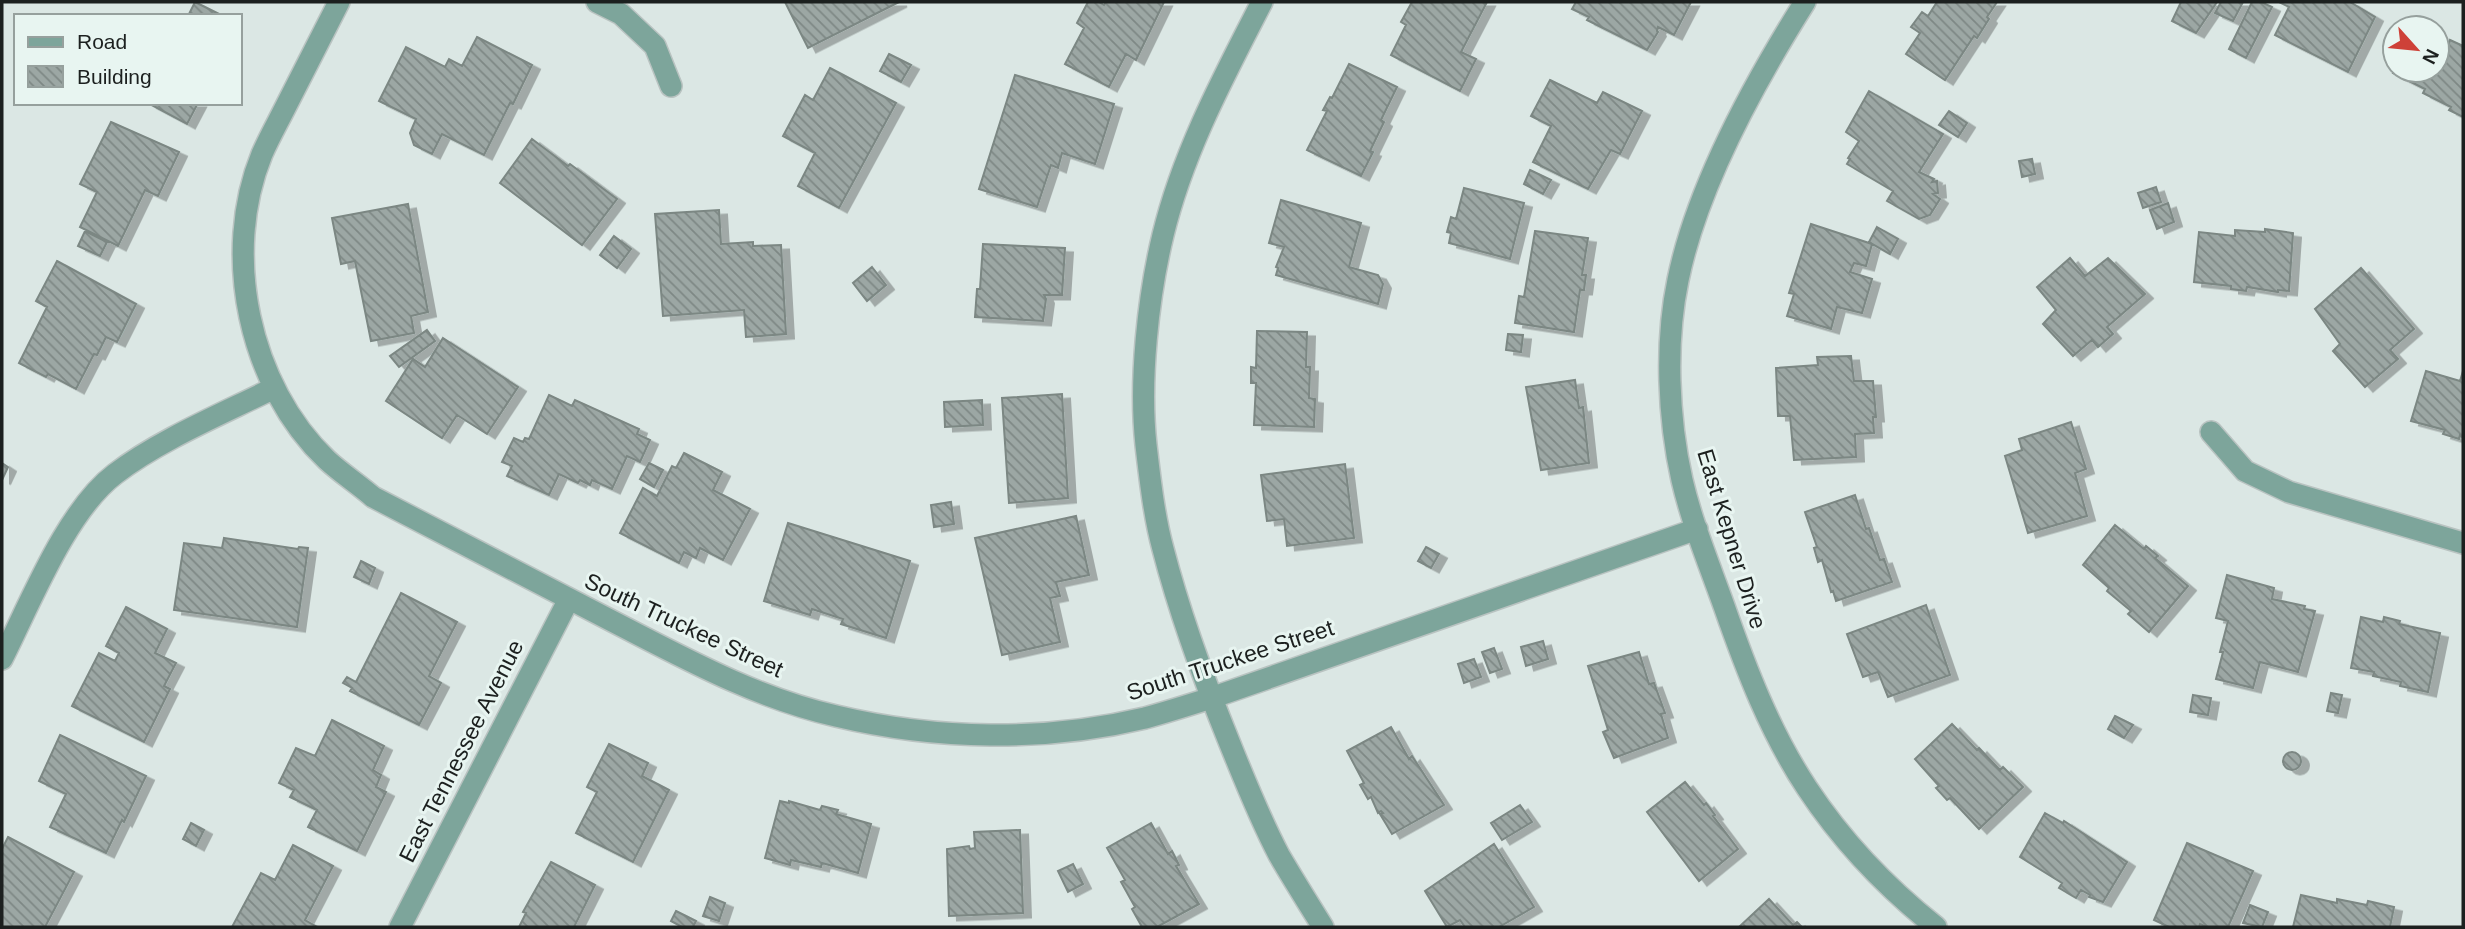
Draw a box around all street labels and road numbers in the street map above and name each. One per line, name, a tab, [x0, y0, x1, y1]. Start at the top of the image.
street label: East Kepner Drive	[1692, 446, 1772, 632]
street label: South Truckee Street	[581, 568, 788, 683]
street label: South Truckee Street	[1123, 614, 1337, 706]
street label: East Tennessee Avenue	[394, 636, 528, 866]

